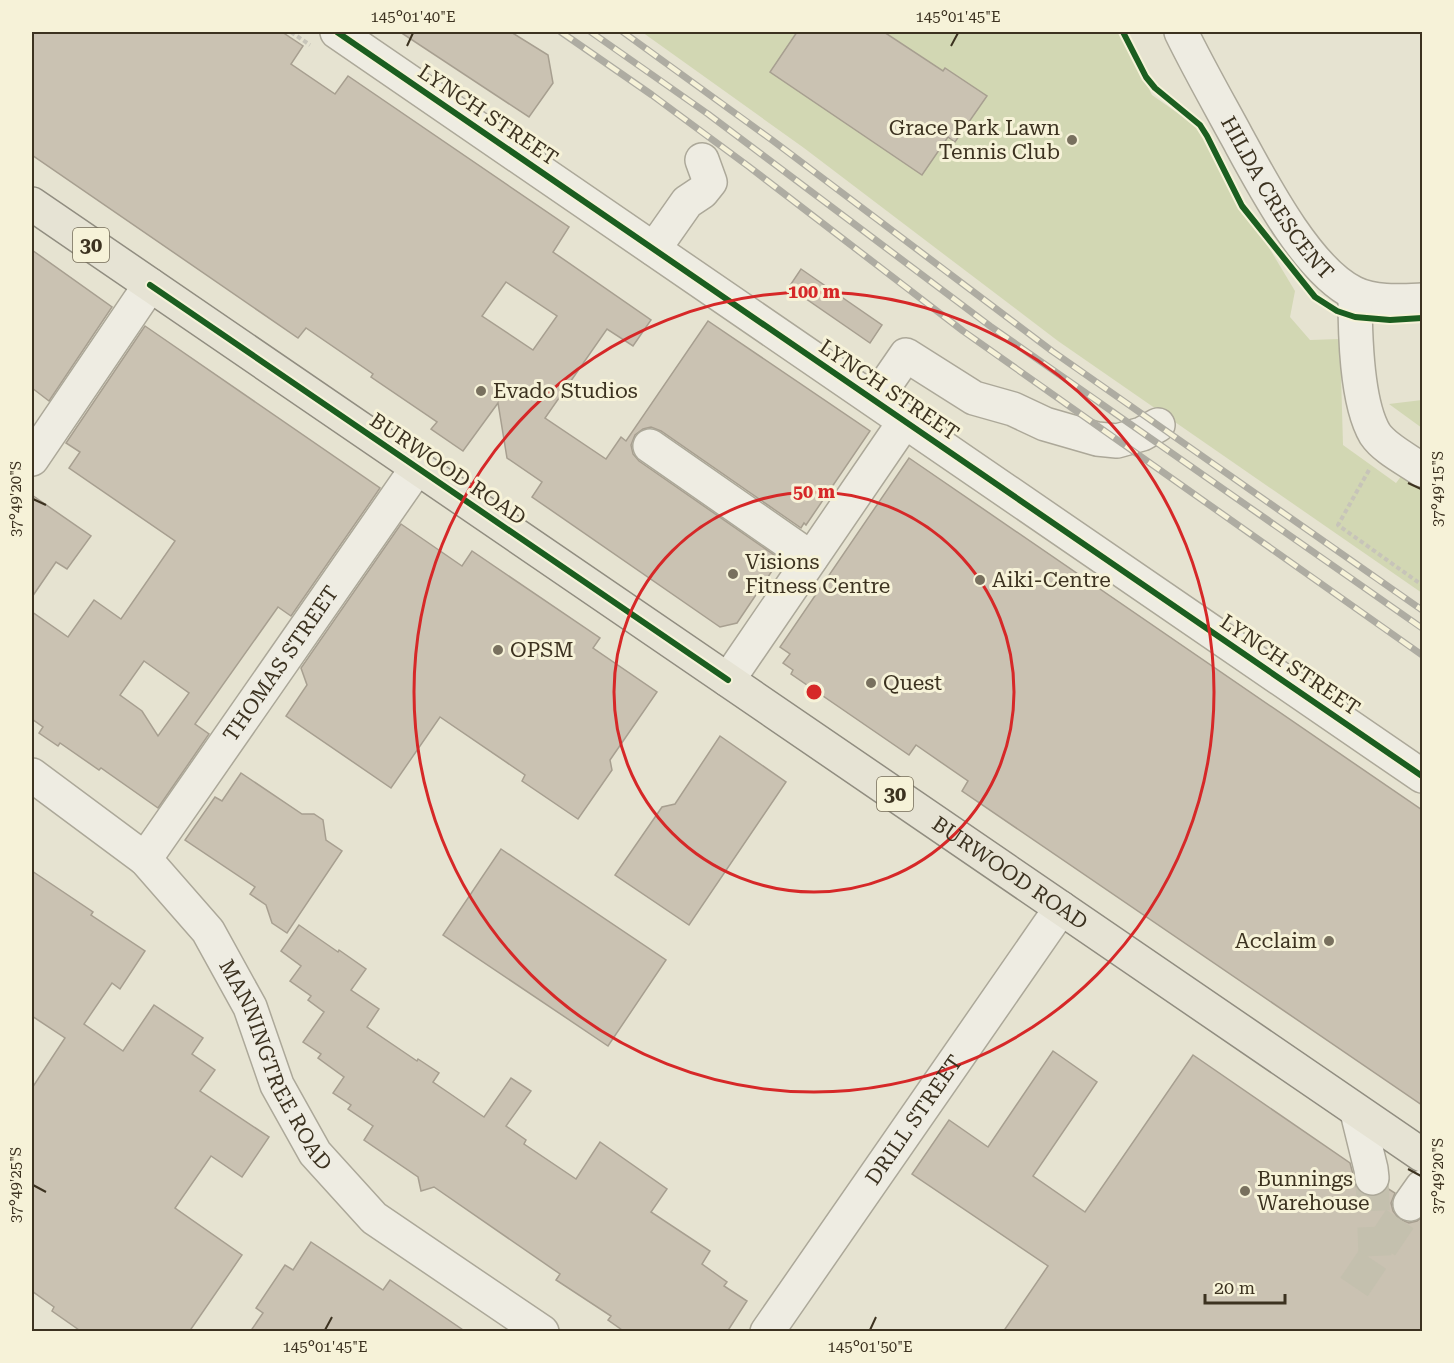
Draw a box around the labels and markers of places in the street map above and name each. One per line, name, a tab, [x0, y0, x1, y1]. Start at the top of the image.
place label: Grace Park Lawn Tennis Club	[889, 116, 1060, 164]
marker: Grace Park Lawn Tennis Club	[1065, 133, 1079, 147]
place label: Evado Studios	[493, 379, 638, 403]
marker: Evado Studios	[474, 384, 488, 398]
place label: Visions Fitness Centre	[745, 550, 890, 598]
marker: Visions Fitness Centre	[726, 567, 740, 581]
place label: Aiki-Centre	[992, 568, 1111, 592]
marker: Aiki-Centre	[973, 573, 987, 587]
place label: OPSM	[510, 638, 573, 662]
marker: OPSM	[491, 643, 505, 657]
place label: Quest	[883, 671, 942, 695]
marker: Quest	[864, 676, 878, 690]
centre of rings	[804, 682, 824, 702]
place label: Acclaim	[1235, 929, 1317, 953]
marker: Acclaim	[1322, 934, 1336, 948]
place label: Bunnings Warehouse	[1257, 1167, 1370, 1215]
marker: Bunnings Warehouse	[1238, 1184, 1252, 1198]

